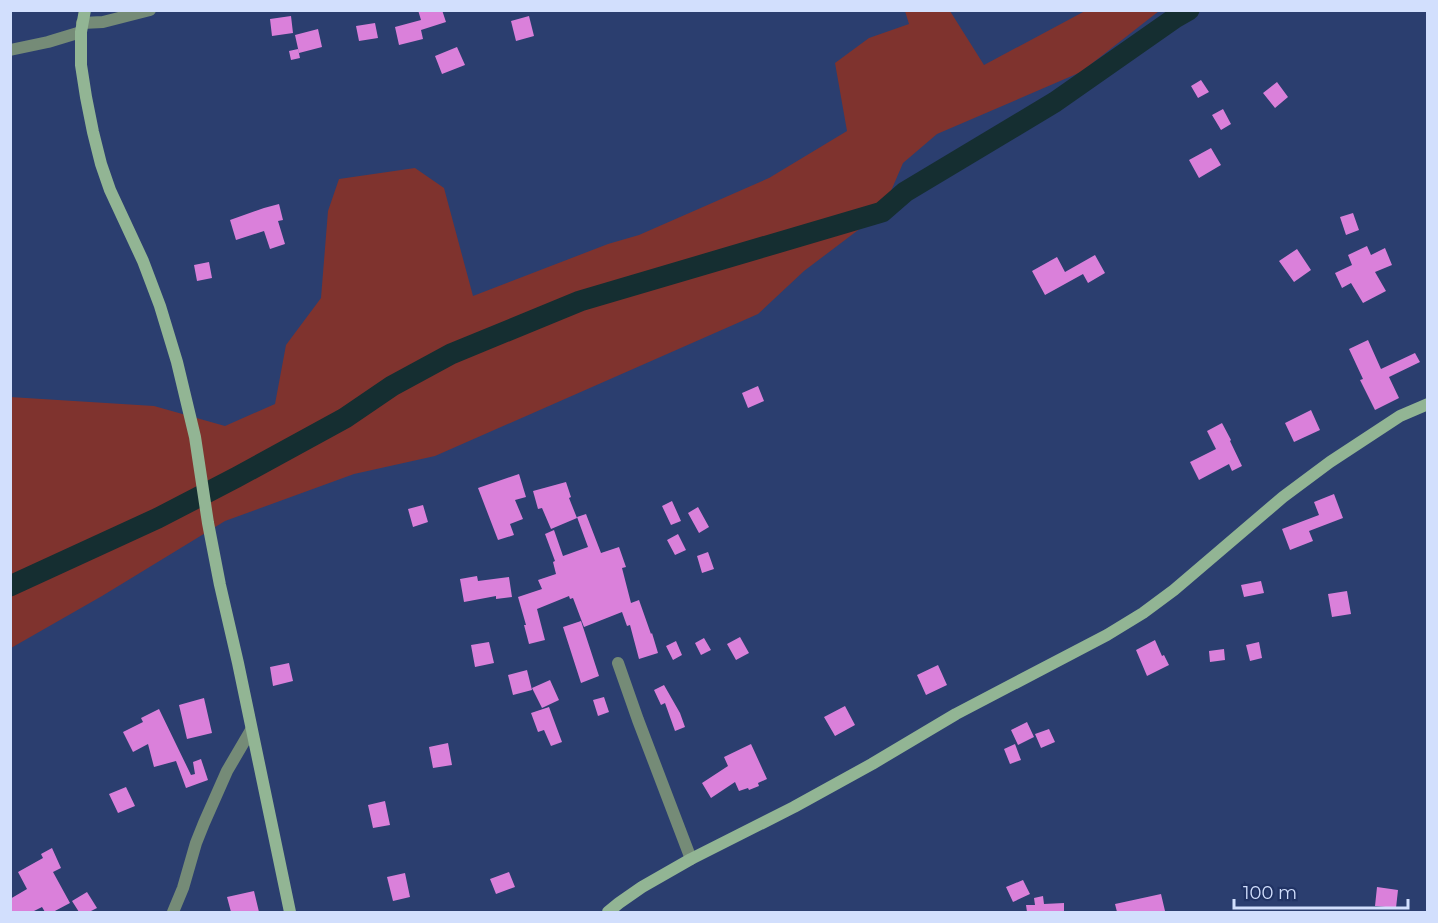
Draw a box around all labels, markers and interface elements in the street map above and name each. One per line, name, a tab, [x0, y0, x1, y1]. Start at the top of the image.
scale bar	[1234, 872, 1408, 910]
text: 100 m	[1243, 882, 1297, 904]

